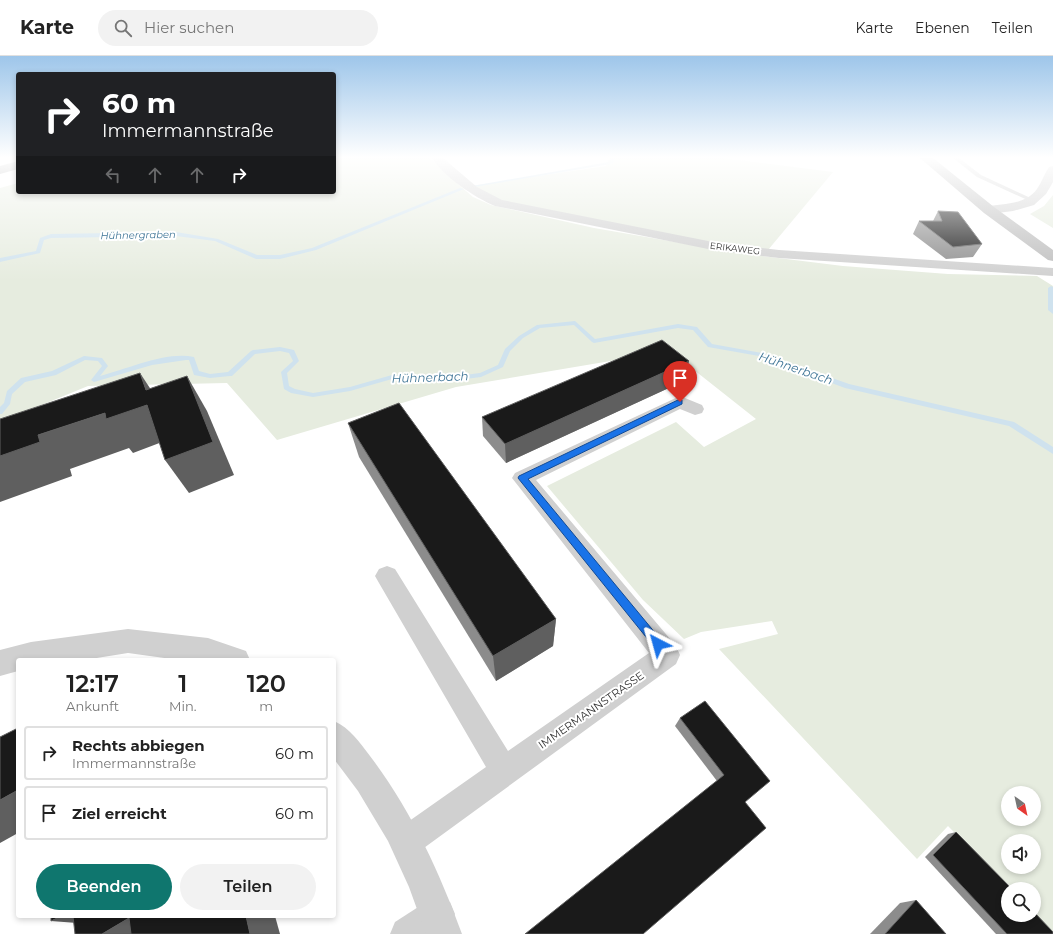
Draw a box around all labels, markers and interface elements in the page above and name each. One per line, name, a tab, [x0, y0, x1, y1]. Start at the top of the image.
search box	[98, 10, 378, 46]
text: Karte	[20, 16, 74, 39]
icon: search	[112, 17, 134, 39]
text: Hier suchen	[144, 18, 234, 37]
text: Karte	[855, 19, 893, 37]
text: Ebenen	[915, 19, 970, 37]
text: Teilen	[992, 19, 1033, 37]
text: 60 m	[102, 86, 176, 120]
icon: right	[36, 88, 88, 140]
text: Immermannstraße	[102, 120, 274, 142]
icon: left	[102, 164, 124, 186]
icon: ahead	[144, 164, 166, 186]
icon: ahead	[186, 164, 208, 186]
icon: right	[228, 164, 250, 186]
water label: Hühnergraben	[100, 228, 176, 242]
street label: ERIKAWEG	[709, 239, 761, 257]
water label: Hühnerbach	[757, 348, 835, 388]
pin	[663, 361, 697, 402]
icon: arrive	[669, 367, 691, 389]
water label: Hühnerbach	[391, 368, 469, 386]
position arrow	[637, 623, 679, 665]
street label: IMMERMANNSTRASSE	[536, 668, 646, 752]
text: 12:17	[66, 669, 119, 698]
text: 1	[178, 669, 187, 698]
text: 120	[247, 669, 286, 698]
text: Ankunft	[66, 698, 119, 714]
text: Min.	[169, 698, 197, 714]
text: m	[259, 698, 273, 714]
text: Rechts abbiegen	[72, 736, 205, 755]
icon: right	[38, 742, 60, 764]
text: 60 m	[275, 744, 314, 763]
text: Immermannstraße	[72, 755, 196, 771]
north arrow	[1001, 786, 1041, 826]
map controls	[1001, 786, 1041, 922]
icon: arrive	[38, 802, 60, 824]
text: Ziel erreicht	[72, 804, 167, 823]
text: 60 m	[275, 804, 314, 823]
button: sound	[1001, 834, 1041, 874]
button: Beenden	[36, 864, 172, 910]
button: Teilen	[180, 864, 316, 910]
button: search	[1001, 882, 1041, 922]

